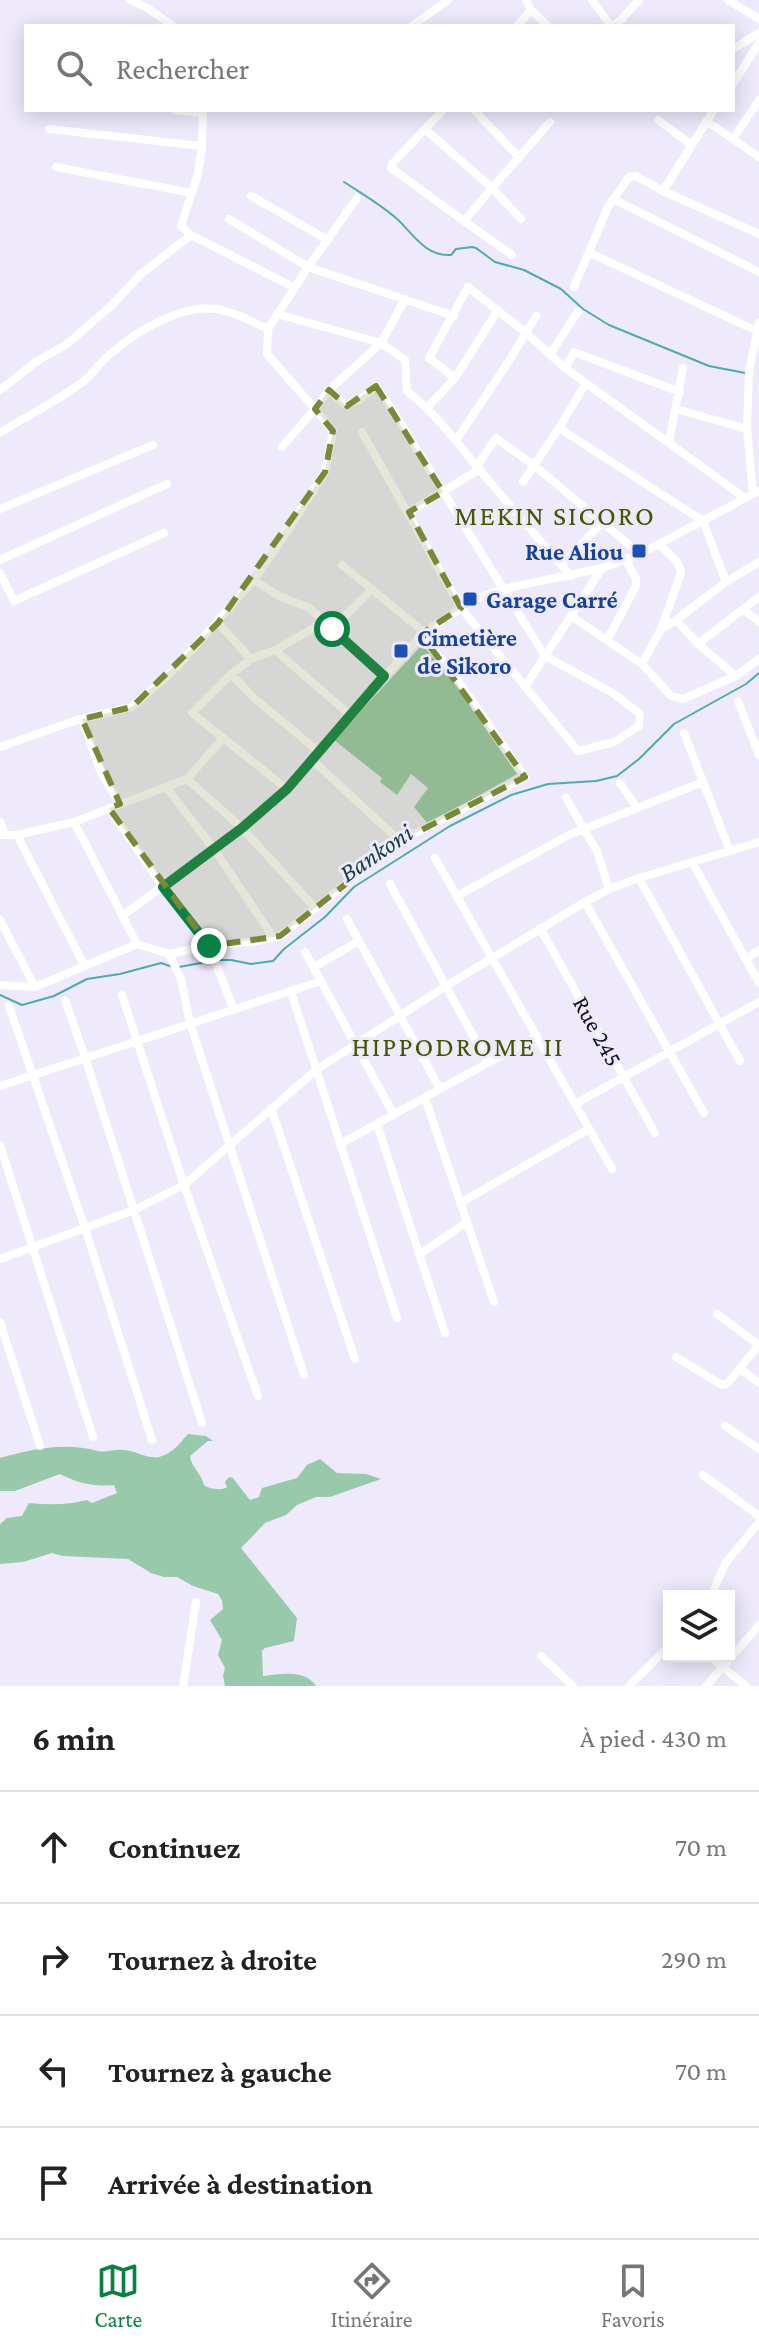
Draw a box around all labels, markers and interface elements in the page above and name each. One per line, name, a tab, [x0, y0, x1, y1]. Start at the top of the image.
search box	[24, 24, 735, 112]
icon: search	[52, 46, 96, 90]
text: Rechercher	[116, 52, 249, 85]
district label: MEKIN SICORO	[454, 500, 656, 531]
place label: Rue Aliou	[525, 538, 623, 565]
marker: Rue Aliou	[630, 542, 648, 560]
place label: Garage Carré	[486, 586, 618, 613]
marker: Garage Carré	[461, 590, 479, 608]
route start	[314, 611, 350, 647]
place label: Cimetière de Sikoro	[417, 624, 517, 679]
marker: Cimetière de Sikoro	[392, 642, 410, 660]
water label: Bankoni	[334, 818, 418, 888]
route end	[191, 928, 227, 964]
street label: Rue 245	[568, 991, 628, 1071]
district label: HIPPODROME II	[351, 1031, 565, 1062]
map controls	[663, 1590, 735, 1662]
button: layers	[663, 1590, 735, 1662]
text: 6 min	[32, 1720, 115, 1757]
text: À pied · 430 m	[580, 1724, 727, 1753]
icon: ahead	[32, 1825, 76, 1869]
text: Continuez	[108, 1831, 240, 1864]
text: 70 m	[675, 1833, 727, 1862]
icon: right	[32, 1937, 76, 1981]
text: Tournez à droite	[108, 1943, 317, 1976]
text: 290 m	[661, 1945, 727, 1974]
icon: left	[32, 2049, 76, 2093]
text: Tournez à gauche	[108, 2055, 332, 2088]
text: 70 m	[675, 2057, 727, 2086]
icon: arrive	[32, 2161, 76, 2205]
text: Arrivée à destination	[108, 2167, 373, 2200]
tab: Carte	[94, 2259, 142, 2332]
tab: Itinéraire	[331, 2259, 412, 2332]
tab: Favoris	[601, 2259, 665, 2332]

